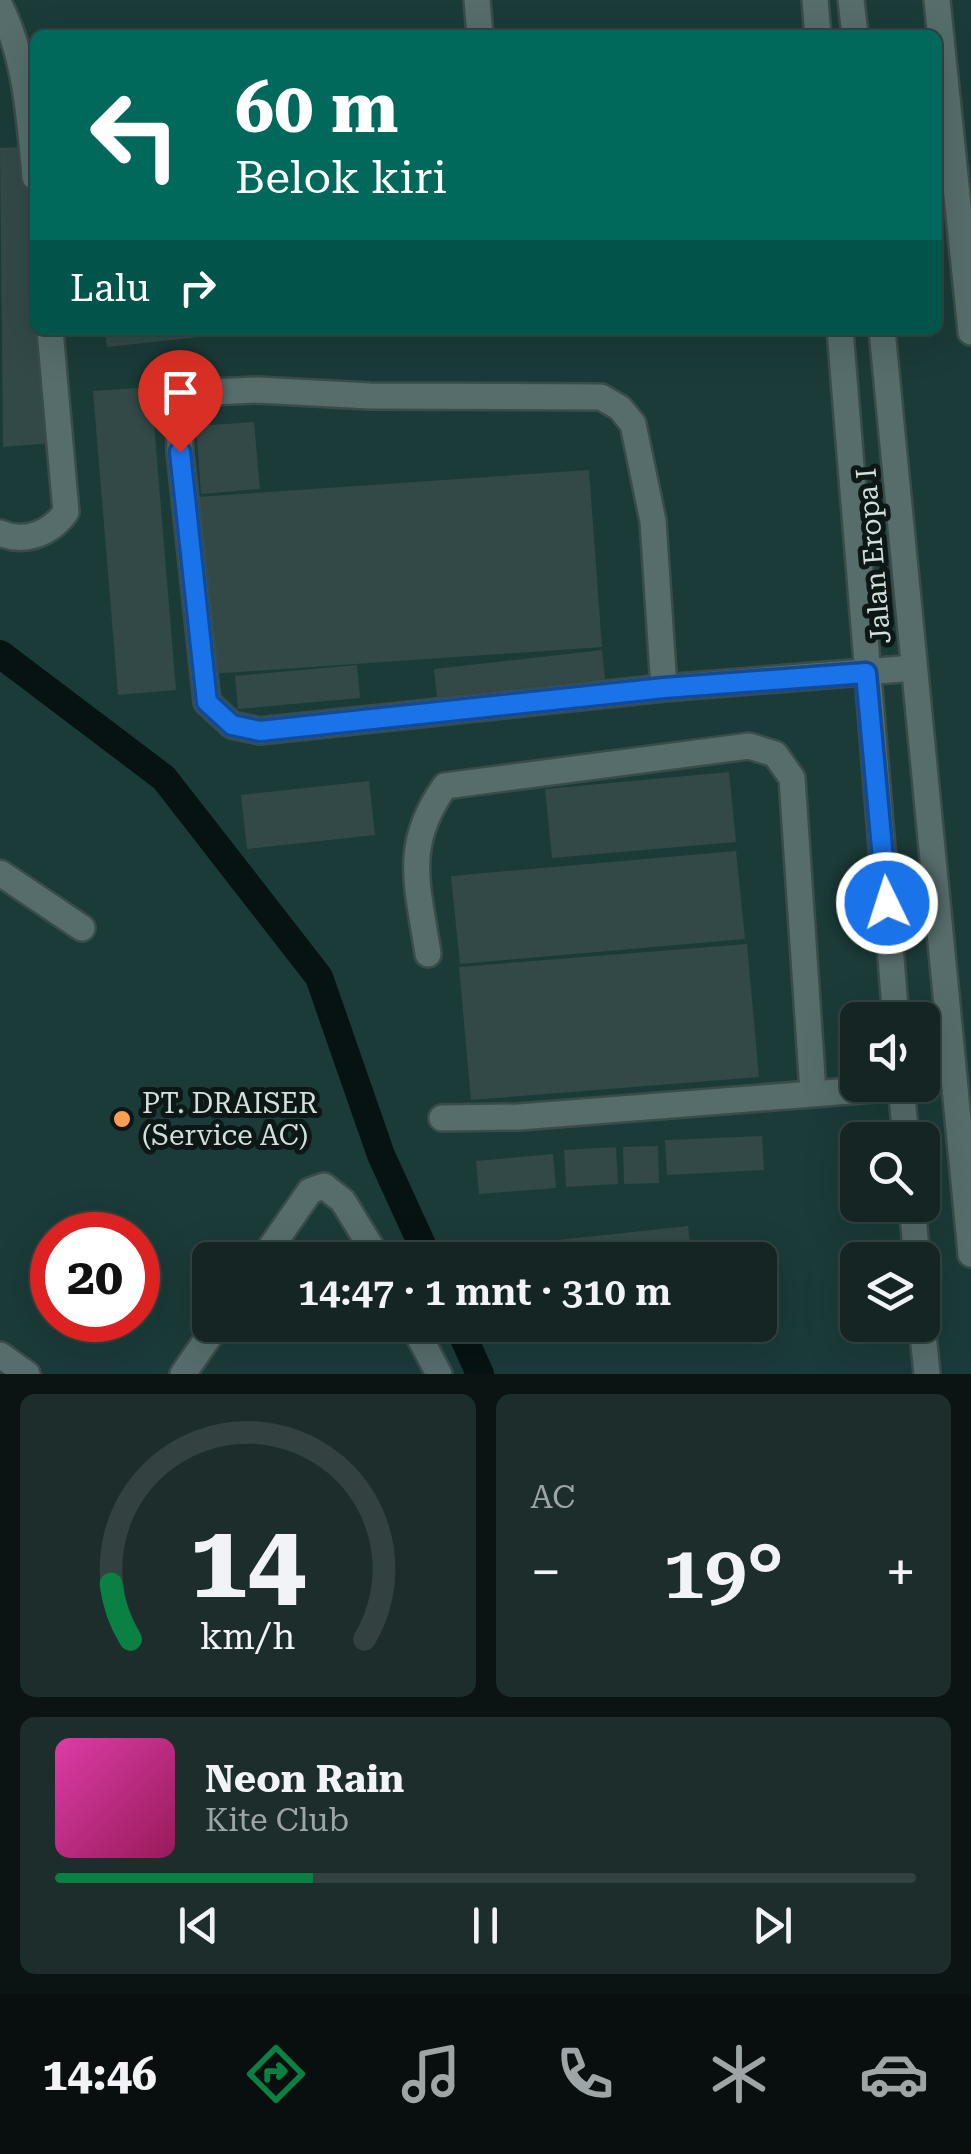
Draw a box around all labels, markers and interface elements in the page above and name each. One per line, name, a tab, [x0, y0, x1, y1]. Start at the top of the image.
text: 60 m	[235, 67, 399, 149]
icon: left	[70, 70, 200, 200]
text: Belok kiri	[235, 151, 447, 204]
icon: right	[170, 260, 225, 315]
text: Lalu	[70, 266, 150, 310]
pin	[138, 350, 223, 453]
icon: arrive	[153, 365, 208, 420]
street label: Jalan Eropa I	[849, 467, 898, 645]
position arrow	[835, 851, 939, 955]
map controls	[840, 1002, 940, 1342]
button: sound	[840, 1002, 940, 1102]
place label: PT. DRAISER (Service AC)	[142, 1087, 318, 1152]
marker: PT. DRAISER (Service AC)	[111, 1108, 133, 1130]
button: search	[840, 1122, 940, 1222]
speed limit sign: 20	[30, 1212, 160, 1342]
button: layers	[840, 1242, 940, 1342]
text: 14:47 · 1 mnt · 310 m	[298, 1270, 671, 1314]
text: AC	[531, 1478, 575, 1516]
text: 14	[190, 1501, 306, 1622]
text: 19°	[663, 1528, 784, 1616]
text: −	[531, 1540, 561, 1604]
text: +	[885, 1540, 916, 1604]
text: km/h	[200, 1616, 296, 1658]
text: Neon Rain	[205, 1757, 404, 1801]
text: Kite Club	[205, 1801, 349, 1839]
icon: previous	[171, 1898, 226, 1953]
icon: pause	[458, 1898, 513, 1953]
icon: next	[745, 1898, 800, 1953]
icon: directions	[241, 2039, 311, 2109]
icon: music	[396, 2039, 466, 2109]
icon: phone	[550, 2039, 620, 2109]
icon: climate	[704, 2039, 774, 2109]
icon: car	[859, 2039, 929, 2109]
text: 14:46	[42, 2048, 157, 2101]

